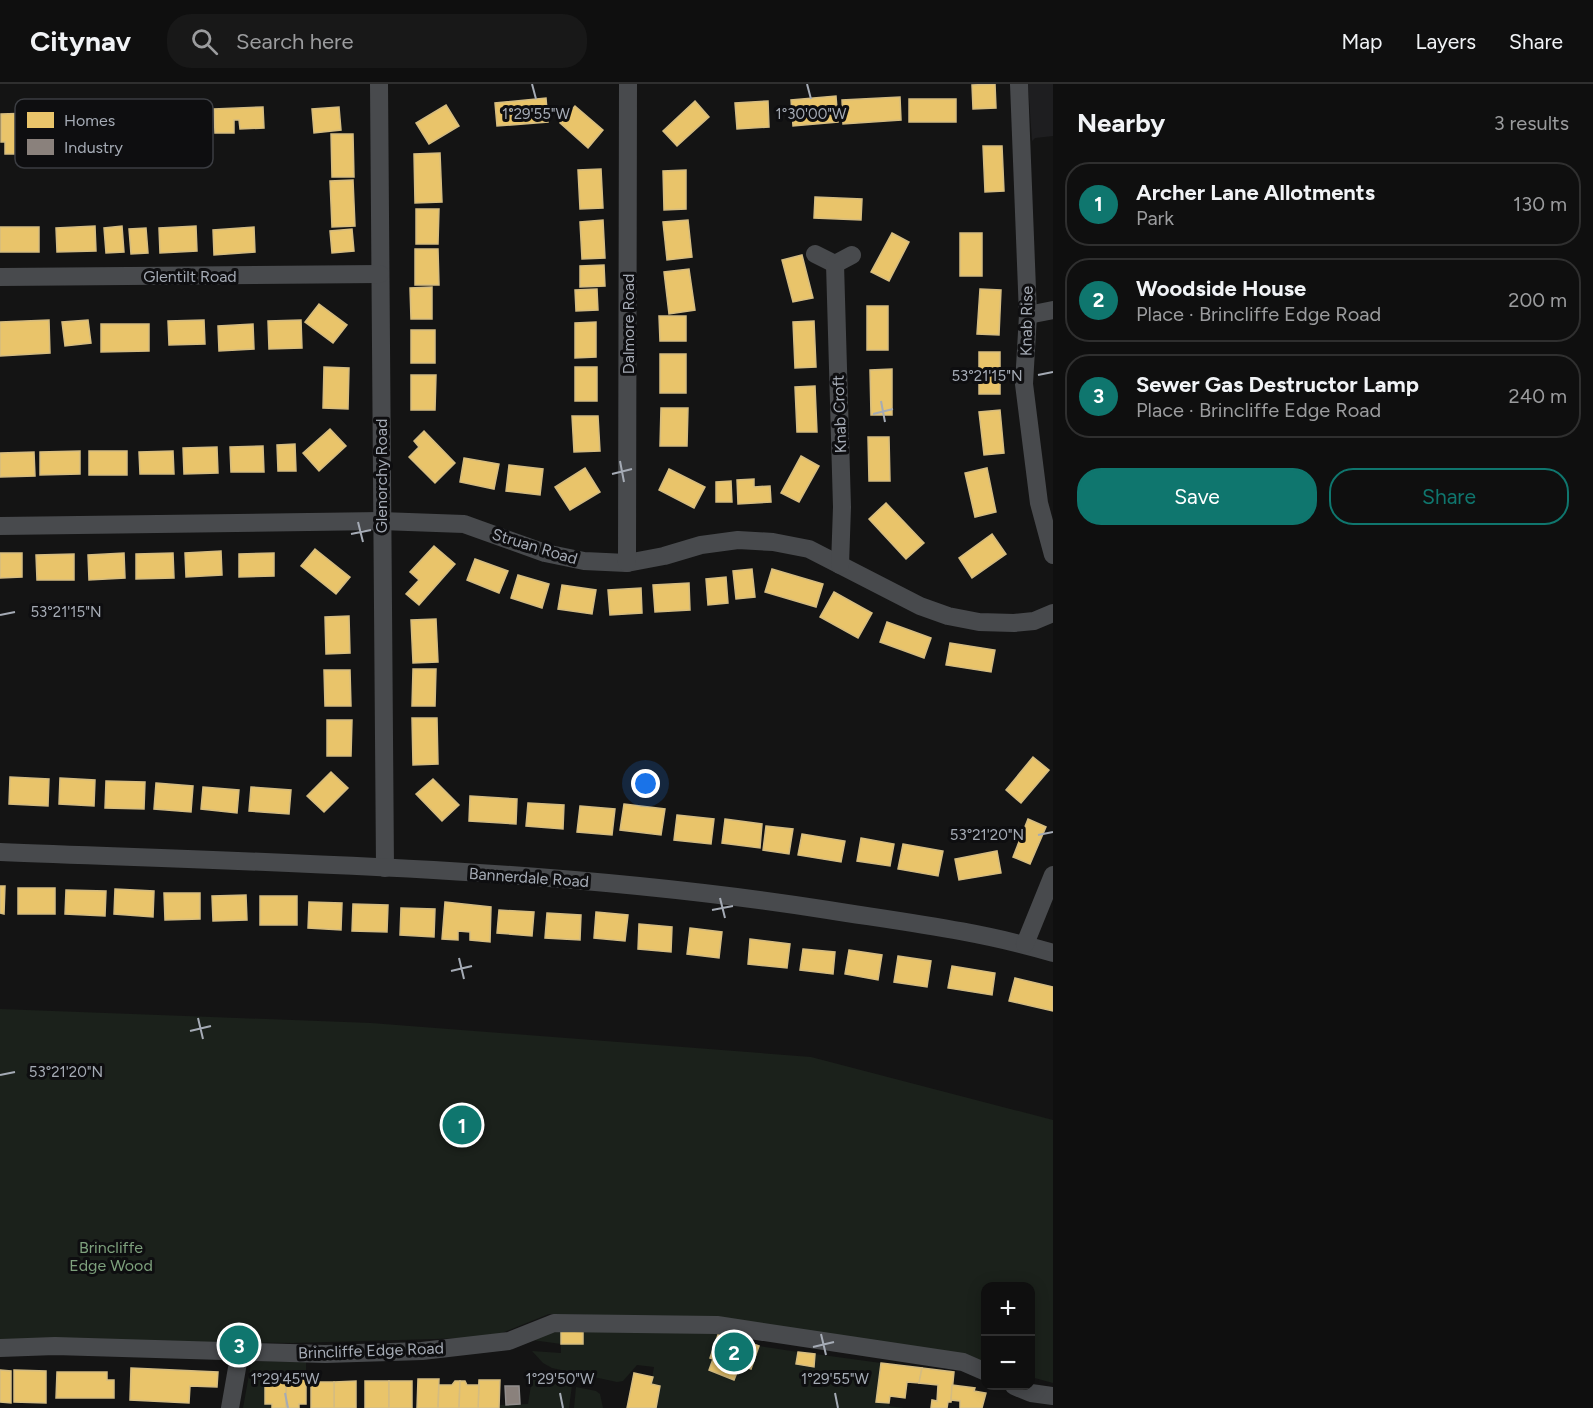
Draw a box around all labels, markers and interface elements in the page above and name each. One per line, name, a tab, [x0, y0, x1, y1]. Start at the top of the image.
search box	[167, 14, 587, 68]
text: Citynav	[30, 24, 131, 58]
icon: search	[188, 25, 221, 58]
text: Search here	[236, 28, 354, 55]
text: Map	[1342, 29, 1382, 54]
text: Layers	[1415, 29, 1476, 54]
text: Share	[1509, 29, 1563, 54]
legend	[15, 99, 213, 168]
text: 1°29'55"W	[502, 105, 571, 123]
text: 1°30'00"W	[776, 105, 847, 123]
text: Nearby	[1077, 107, 1165, 139]
text: Homes	[64, 111, 115, 130]
text: 3 results	[1494, 111, 1569, 135]
text: Industry	[64, 138, 123, 157]
text: Archer Lane Allotments	[1136, 179, 1375, 206]
text: 1	[1094, 192, 1103, 216]
text: 130 m	[1513, 192, 1567, 216]
text: Park	[1136, 206, 1174, 230]
street label: Glentilt Road	[143, 267, 237, 286]
street label: Dalmore Road	[619, 274, 638, 374]
text: Woodside House	[1136, 275, 1306, 302]
street label: Knab Rise	[1016, 286, 1037, 356]
text: 2	[1093, 288, 1104, 312]
text: 200 m	[1508, 288, 1567, 312]
text: Place · Brincliffe Edge Road	[1136, 302, 1381, 326]
text: 53°21'15"N	[951, 367, 1023, 385]
text: Sewer Gas Destructor Lamp	[1136, 371, 1419, 398]
street label: Knab Croft	[829, 375, 850, 453]
text: 3	[1093, 384, 1104, 408]
text: 240 m	[1509, 384, 1567, 408]
text: Place · Brincliffe Edge Road	[1136, 398, 1381, 422]
street label: Glenorchy Road	[372, 419, 391, 533]
button: Save	[1077, 468, 1317, 525]
button: Share	[1329, 468, 1569, 525]
street label: Struan Road	[490, 525, 580, 568]
text: 53°21'15"N	[30, 603, 102, 621]
your location	[631, 769, 660, 798]
text: 53°21'20"N	[950, 826, 1024, 844]
street label: Bannerdale Road	[468, 864, 590, 891]
text: 53°21'20"N	[29, 1063, 103, 1081]
pin: 1	[442, 1102, 482, 1148]
park label: Brincliffe Edge Wood	[69, 1238, 153, 1275]
map controls	[981, 1282, 1035, 1390]
button: +	[981, 1282, 1035, 1336]
pin: 3	[220, 1322, 258, 1368]
pin: 2	[714, 1330, 754, 1374]
button: −	[981, 1336, 1035, 1390]
street label: Brincliffe Edge Road	[298, 1338, 444, 1363]
text: 1°29'45"W	[251, 1370, 320, 1388]
text: 1°29'50"W	[525, 1370, 595, 1388]
text: 1°29'55"W	[801, 1370, 870, 1388]

